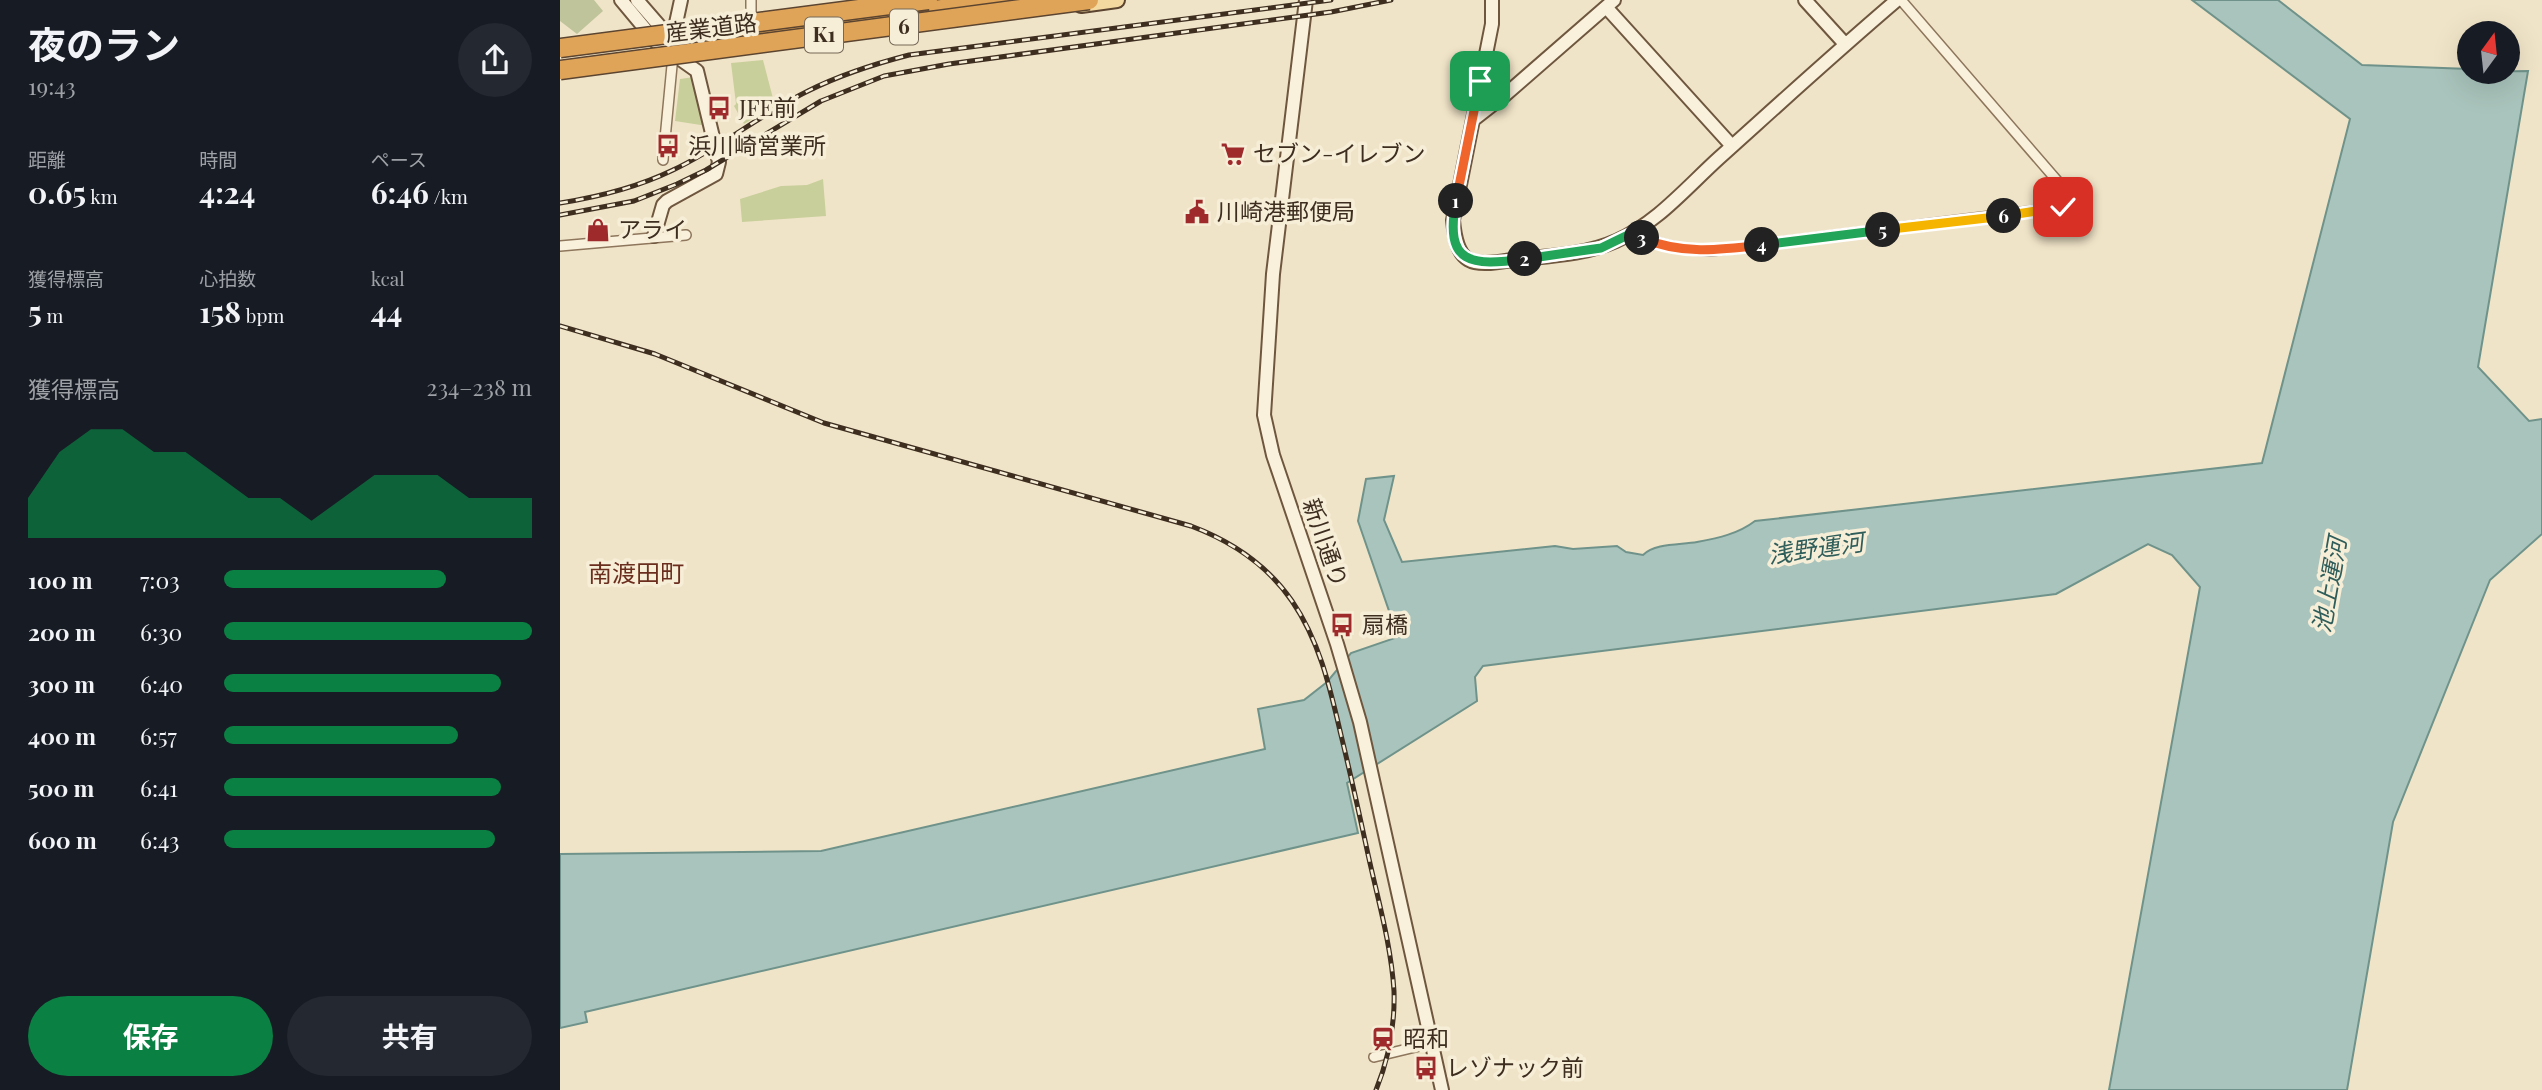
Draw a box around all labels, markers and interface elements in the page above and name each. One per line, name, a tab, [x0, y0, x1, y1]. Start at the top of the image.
street label: 産業道路	[663, 6, 758, 48]
road number: 6	[890, 10, 918, 44]
text: 夜のラン	[28, 18, 180, 69]
road number: K1	[805, 18, 843, 52]
north arrow	[2457, 21, 2520, 84]
map controls	[2457, 21, 2520, 84]
button: share	[458, 23, 532, 97]
pin	[1450, 51, 1510, 111]
icon: arrive	[1461, 62, 1499, 100]
text: 19:43	[28, 70, 76, 101]
place label: JFE前	[738, 91, 797, 122]
bus stop icon: JFE前	[705, 94, 733, 122]
place label: 浜川崎営業所	[688, 129, 826, 160]
bus stop icon: 浜川崎営業所	[654, 132, 682, 160]
place label: セブン-イレブン	[1253, 137, 1425, 168]
supermarket icon: セブン-イレブン	[1219, 140, 1247, 168]
text: 距離	[28, 146, 66, 172]
text: 時間	[199, 146, 237, 172]
text: ペース	[371, 146, 427, 172]
text: 0.65	[28, 172, 86, 212]
text: 4:24	[199, 172, 255, 212]
text: 6:46	[371, 172, 429, 212]
pin	[2033, 177, 2093, 237]
text: km	[86, 183, 118, 209]
text: /km	[429, 183, 468, 209]
pin: 1	[1438, 184, 1474, 218]
text: 1	[1452, 187, 1459, 213]
icon: check	[2044, 188, 2082, 226]
place label: 川崎港郵便局	[1217, 195, 1355, 226]
public building icon: 川崎港郵便局	[1183, 198, 1211, 226]
pin: 6	[1986, 198, 2022, 234]
text: 6	[1998, 202, 2009, 228]
pin: 5	[1866, 212, 1900, 247]
place label: アライ	[618, 213, 687, 244]
shop icon: アライ	[584, 216, 612, 244]
text: 5	[1878, 216, 1887, 242]
pin: 3	[1624, 220, 1660, 256]
text: 3	[1637, 224, 1646, 250]
pin: 4	[1744, 228, 1780, 262]
text: 4	[1756, 231, 1767, 257]
pin: 2	[1508, 242, 1542, 276]
text: 2	[1520, 245, 1529, 271]
text: 獲得標高	[28, 265, 104, 291]
text: 心拍数	[199, 265, 256, 291]
text: kcal	[371, 265, 405, 291]
text: 5	[28, 291, 42, 331]
text: 158	[199, 291, 241, 331]
text: 44	[371, 291, 402, 331]
text: m	[42, 302, 63, 328]
text: bpm	[241, 302, 284, 328]
text: 234–238 m	[427, 371, 532, 402]
text: 獲得標高	[28, 373, 120, 404]
street label: 新川通り	[1297, 494, 1356, 591]
water label: 浅野運河	[1766, 524, 1869, 570]
water label: 池上運河	[2304, 531, 2353, 635]
district label: 南渡田町	[588, 556, 684, 588]
text: 100 m	[28, 564, 93, 595]
text: 7:03	[140, 564, 180, 595]
place label: 扇橋	[1362, 608, 1408, 639]
bus stop icon: 扇橋	[1328, 611, 1356, 639]
text: 200 m	[28, 616, 96, 647]
text: 6:30	[140, 616, 182, 647]
text: 300 m	[28, 668, 95, 699]
text: 6:40	[140, 668, 183, 699]
text: 400 m	[28, 720, 96, 751]
text: 6:57	[140, 720, 177, 751]
text: 500 m	[28, 772, 94, 803]
text: 6:41	[140, 772, 178, 803]
text: 600 m	[28, 824, 97, 855]
text: 6:43	[140, 824, 179, 855]
button: 保存	[28, 996, 273, 1076]
button: 共有	[287, 996, 532, 1076]
place label: 昭和	[1403, 1022, 1449, 1053]
station icon: 昭和	[1369, 1025, 1397, 1053]
place label: レゾナック前	[1446, 1051, 1584, 1082]
bus stop icon: レゾナック前	[1412, 1054, 1440, 1082]

